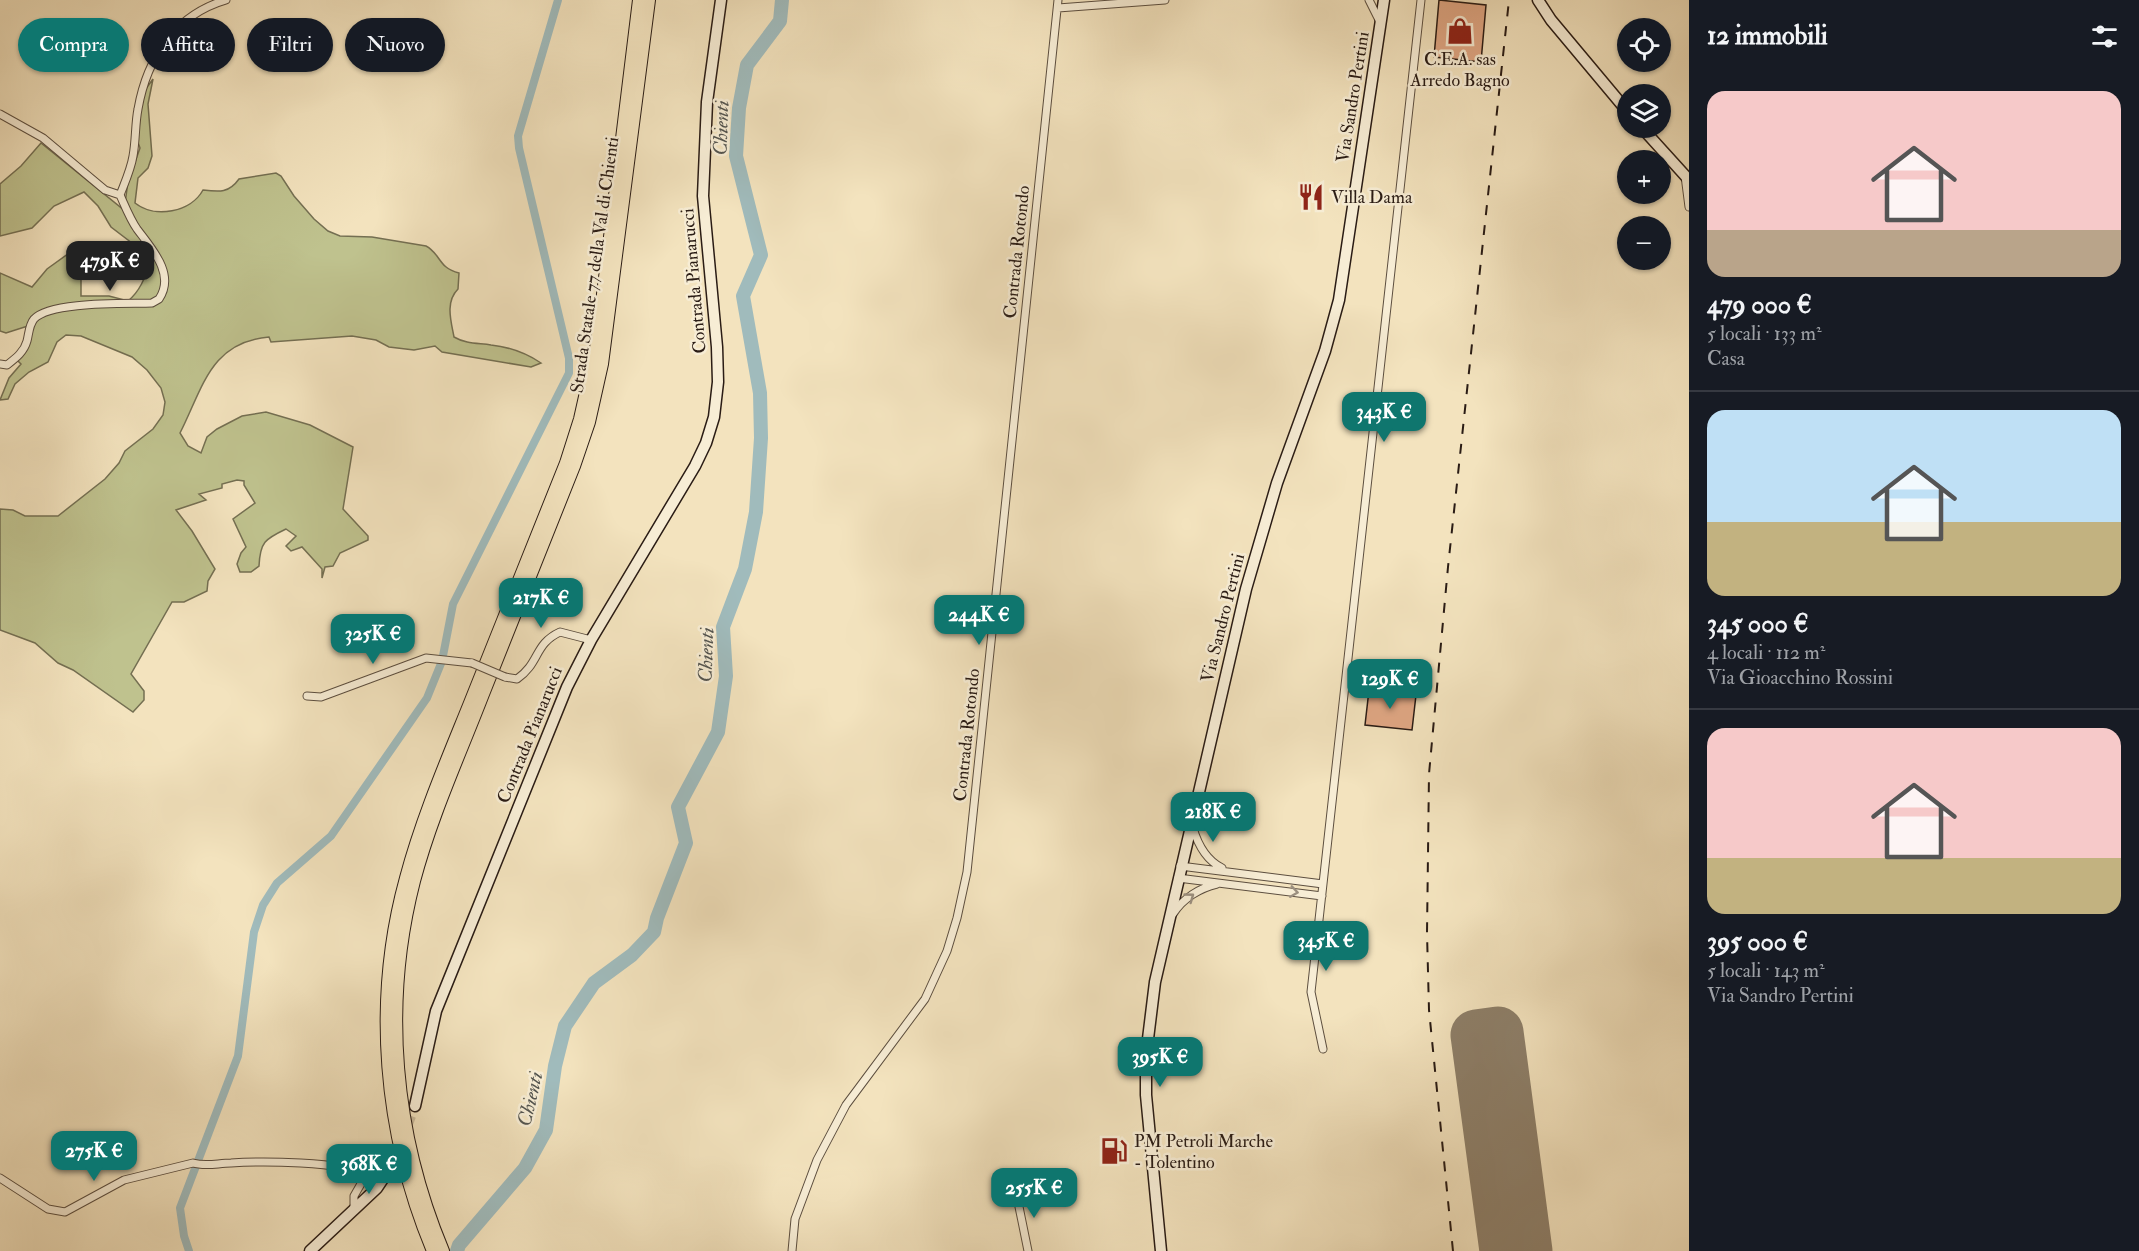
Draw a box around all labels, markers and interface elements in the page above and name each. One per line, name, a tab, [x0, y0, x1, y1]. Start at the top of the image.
shop icon: C.E.A. sas Arredo Bagno	[1445, 16, 1475, 46]
chip: Compra	[18, 18, 129, 72]
chip: Affitta	[141, 18, 235, 72]
chip: Filtri	[247, 18, 333, 72]
chip: Nuovo	[345, 18, 445, 72]
map controls	[1617, 18, 1671, 270]
button: locate	[1617, 18, 1671, 72]
text: 12 immobili	[1707, 20, 1828, 52]
icon: filters	[2088, 20, 2121, 53]
street label: Via Sandro Pertini	[1331, 30, 1375, 164]
place label: C.E.A. sas Arredo Bagno	[1409, 48, 1510, 92]
button: layers	[1617, 84, 1671, 138]
water label: Chienti	[708, 99, 734, 156]
icon: home	[1860, 130, 1968, 238]
street label: Strada Statale 77 della Val di Chienti	[566, 135, 624, 395]
button: +	[1617, 150, 1671, 204]
restaurant icon: Villa Dama	[1296, 182, 1326, 212]
street label: Contrada Rotondo	[999, 184, 1035, 320]
place label: Villa Dama	[1331, 186, 1413, 209]
street label: Contrada Pianarucci	[676, 207, 712, 355]
button: −	[1617, 216, 1671, 270]
pin: 479K €	[61, 241, 159, 292]
text: 479K €	[80, 248, 140, 273]
text: 479 000 €	[1707, 289, 1812, 321]
text: 5 locali · 133 m²	[1707, 321, 1822, 346]
text: Casa	[1707, 346, 1745, 371]
pin: 343K €	[1335, 392, 1433, 443]
text: 343K €	[1356, 399, 1412, 424]
icon: home	[1860, 449, 1968, 557]
street label: Via Sandro Pertini	[1196, 551, 1250, 685]
pin: 217K €	[492, 578, 590, 629]
text: 217K €	[513, 585, 569, 610]
pin: 244K €	[930, 595, 1028, 646]
text: 244K €	[948, 602, 1010, 627]
text: 345 000 €	[1707, 608, 1809, 640]
pin: 325K €	[324, 614, 422, 665]
text: 325K €	[345, 621, 401, 646]
water label: Chienti	[693, 626, 719, 683]
text: 4 locali · 112 m²	[1707, 640, 1826, 665]
pin: 129K €	[1341, 659, 1439, 710]
street label: Contrada Pianarucci	[492, 663, 568, 807]
text: Via Gioacchino Rossini	[1707, 665, 1893, 690]
text: 129K €	[1361, 666, 1419, 691]
street label: Contrada Rotondo	[949, 667, 985, 803]
icon: home	[1860, 767, 1968, 875]
pin: 218K €	[1164, 792, 1262, 843]
text: 218K €	[1185, 799, 1241, 824]
one-way arrow	[1289, 886, 1299, 898]
one-way arrow	[1183, 893, 1194, 904]
pin: 345K €	[1277, 921, 1375, 972]
text: 395 000 €	[1707, 926, 1808, 958]
text: 345K €	[1297, 928, 1355, 953]
text: 5 locali · 143 m²	[1707, 958, 1825, 983]
text: Via Sandro Pertini	[1707, 983, 1854, 1008]
pin: 395K €	[1111, 1037, 1209, 1088]
text: 395K €	[1132, 1044, 1188, 1069]
water label: Chienti	[512, 1069, 549, 1129]
place label: PM Petroli Marche - Tolentino	[1134, 1130, 1273, 1174]
pin: 275K €	[45, 1131, 143, 1182]
fuel station icon: PM Petroli Marche - Tolentino	[1099, 1136, 1129, 1166]
text: 275K €	[65, 1138, 123, 1163]
pin: 368K €	[320, 1144, 418, 1195]
text: 368K €	[340, 1151, 398, 1176]
pin: 255K €	[985, 1168, 1083, 1219]
text: 255K €	[1005, 1175, 1063, 1200]

